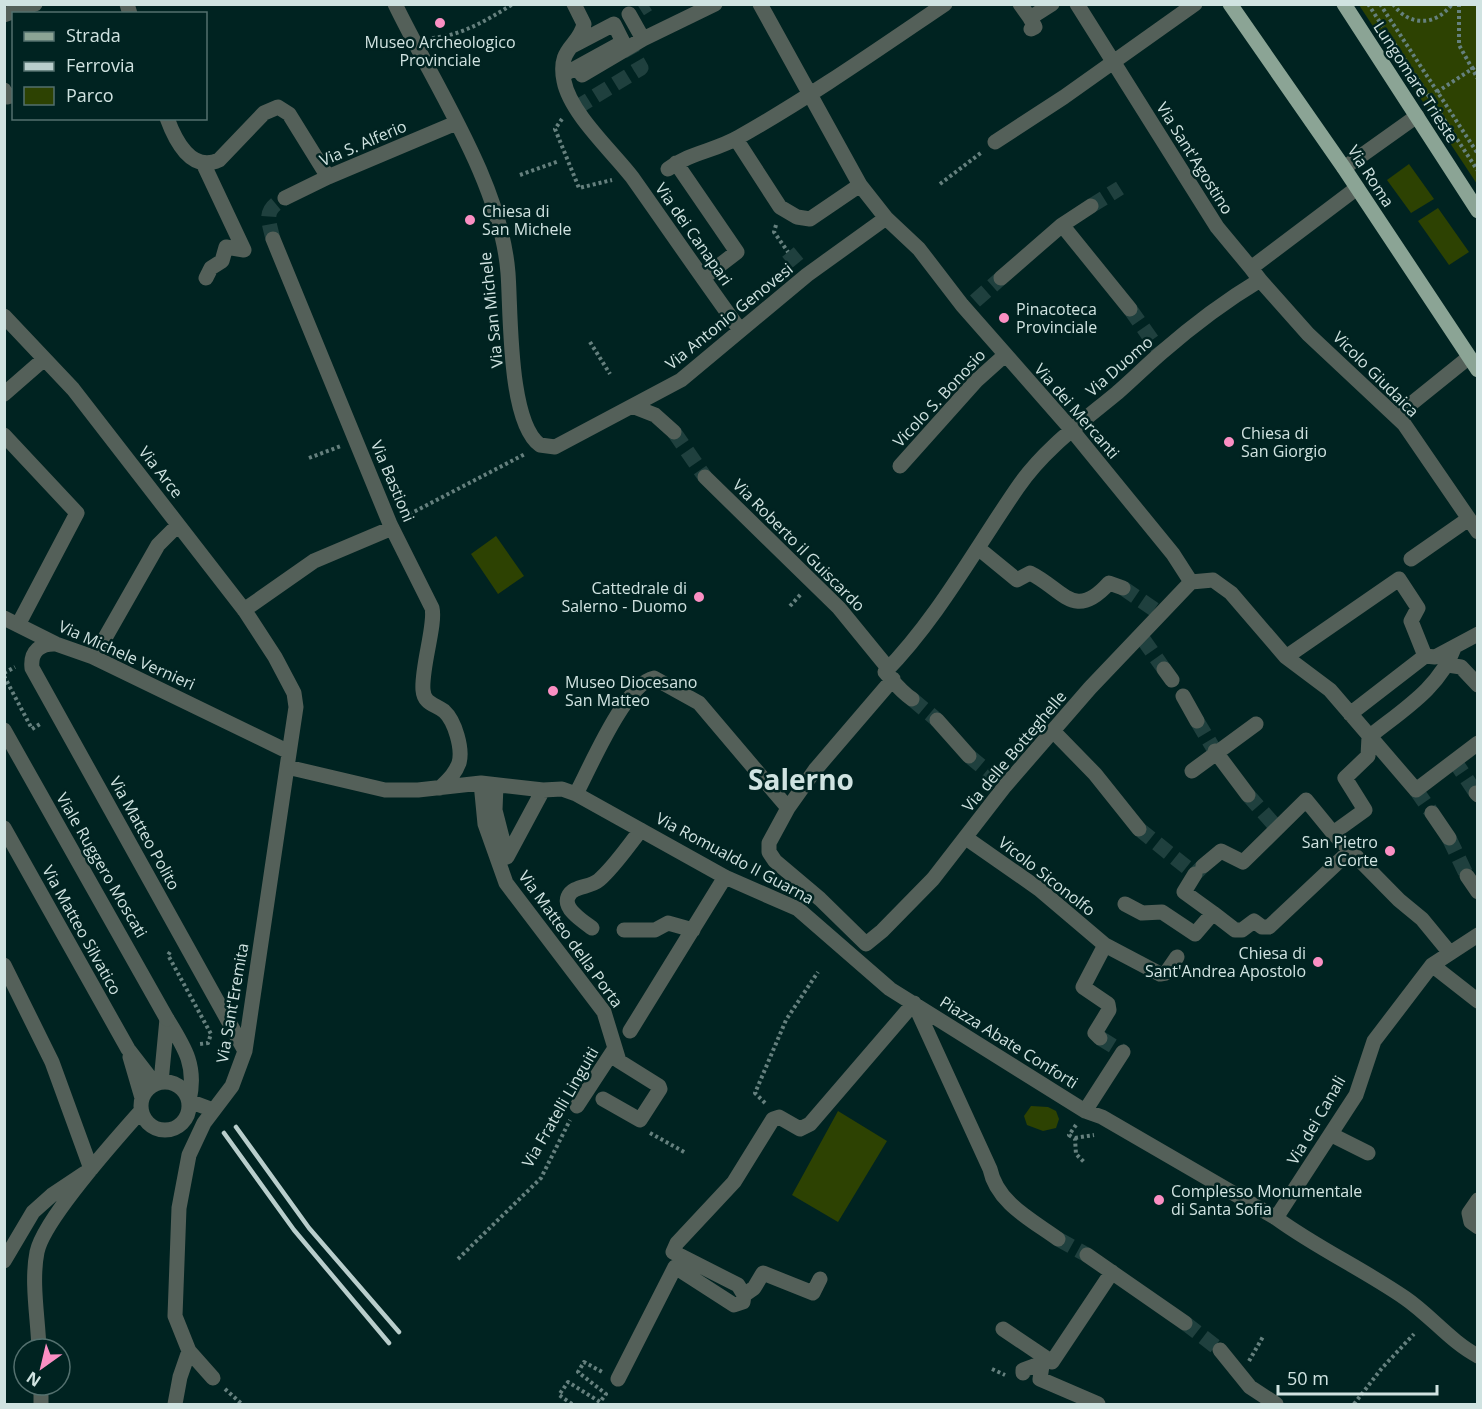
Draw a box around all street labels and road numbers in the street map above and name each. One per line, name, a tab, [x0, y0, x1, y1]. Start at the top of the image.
street label: Lungomare Trieste	[1369, 17, 1463, 147]
street label: Via Sant'Agostino	[1152, 98, 1238, 218]
street label: Via S. Alferio	[316, 115, 410, 171]
street label: Via Roma	[1343, 141, 1399, 211]
street label: Via dei Canapari	[650, 178, 738, 290]
street label: Via San Michele	[474, 251, 508, 369]
street label: Via Antonio Genovesi	[661, 258, 797, 374]
street label: Vicolo Giudaica	[1328, 326, 1424, 422]
street label: Via Duomo	[1081, 331, 1157, 401]
street label: Vicolo S. Bonosio	[888, 344, 990, 452]
street label: Via dei Mercanti	[1029, 359, 1125, 463]
street label: Via Bastioni	[366, 437, 420, 525]
street label: Via Arce	[134, 442, 188, 502]
street label: Via Roberto il Guiscardo	[728, 474, 870, 616]
street label: Via Michele Vernieri	[55, 615, 199, 695]
street label: Via delle Botteghelle	[957, 686, 1071, 816]
street label: Via Matteo Polito	[105, 772, 185, 894]
street label: Viale Ruggero Moscati	[51, 789, 153, 941]
street label: Via Romualdo II Guarna	[652, 807, 818, 909]
street label: Vicolo Siconolfo	[994, 831, 1100, 921]
street label: Via Matteo Silvatico	[37, 861, 127, 999]
street label: Via Matteo della Porta	[514, 866, 628, 1012]
street label: Via Sant'Eremita	[211, 941, 253, 1065]
street label: Piazza Abate Conforti	[936, 991, 1082, 1093]
street label: Via Fratelli Linguiti	[517, 1043, 603, 1171]
street label: Via dei Canali	[1282, 1071, 1350, 1169]

